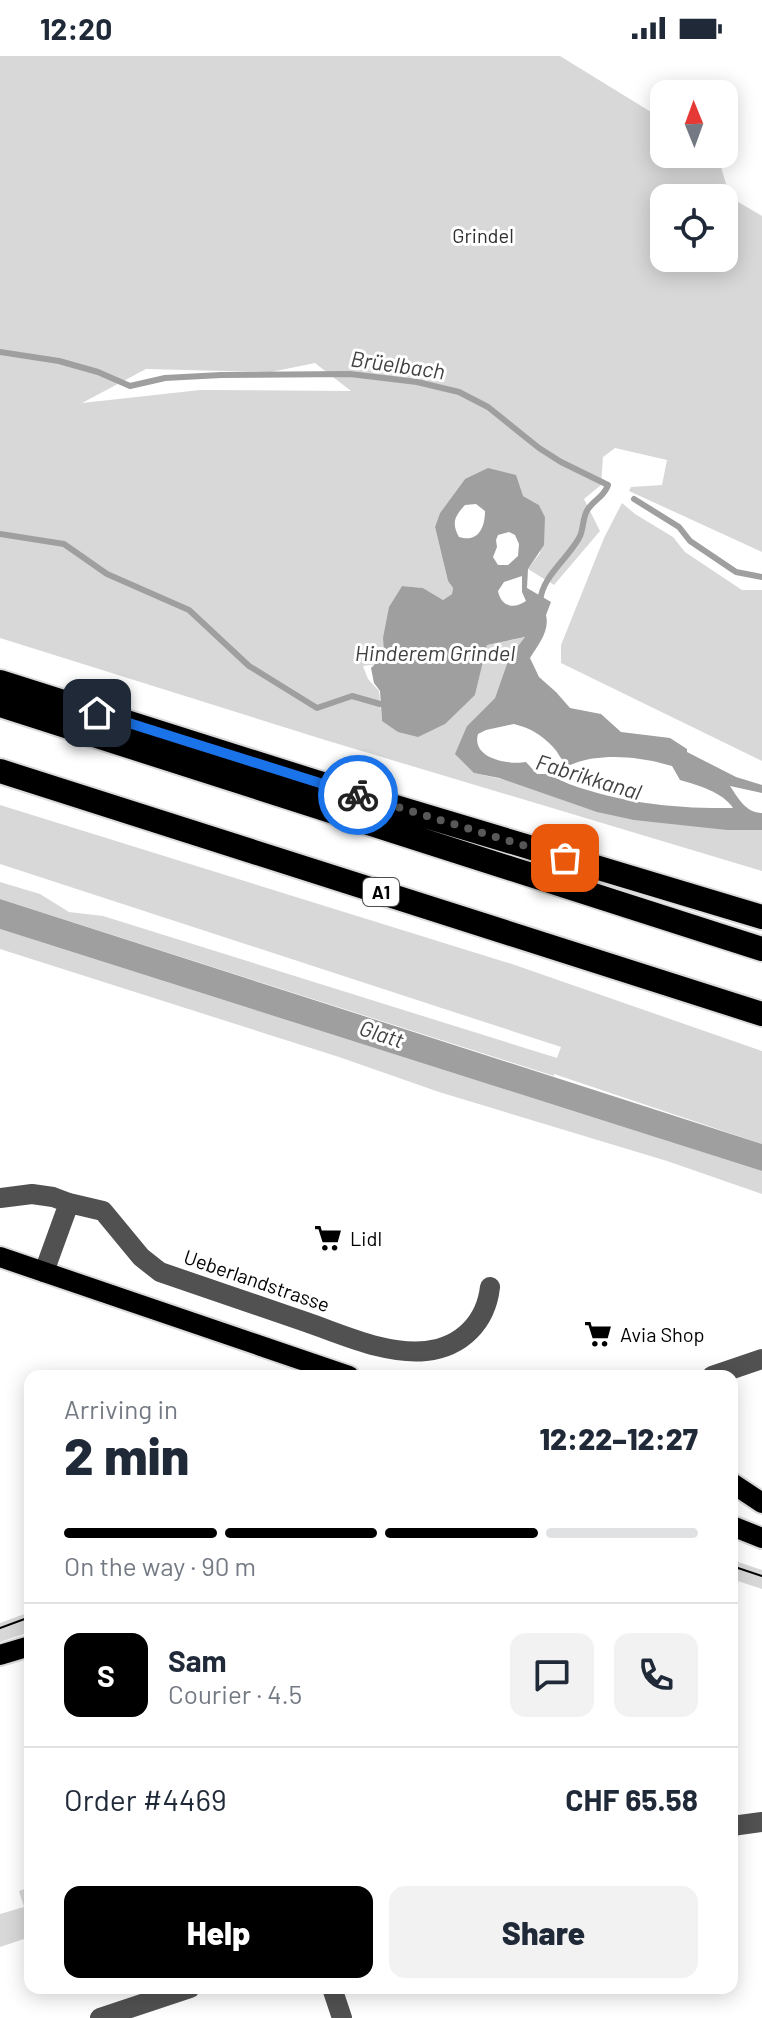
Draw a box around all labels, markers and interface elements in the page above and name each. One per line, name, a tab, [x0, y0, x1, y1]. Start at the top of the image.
text: 12:20	[40, 10, 112, 46]
north arrow	[650, 80, 738, 168]
map controls	[650, 80, 738, 272]
button: locate	[650, 184, 738, 272]
park label: Grindel	[452, 223, 514, 247]
water label: Brüelbach	[349, 345, 447, 383]
water label: Hinderem Grindel	[355, 639, 515, 665]
pin	[63, 679, 131, 747]
icon: home	[75, 691, 119, 735]
water label: Fabrikkanal	[533, 748, 645, 804]
courier	[318, 755, 398, 835]
icon: bike	[336, 773, 380, 817]
pin	[531, 824, 599, 892]
icon: bag	[543, 836, 587, 880]
road number: A1	[363, 878, 399, 906]
water label: Glatt	[357, 1014, 408, 1052]
supermarket icon: Lidl	[313, 1223, 343, 1253]
place label: Lidl	[350, 1226, 382, 1250]
street label: Ueberlandstrasse	[181, 1244, 333, 1316]
supermarket icon: Avia Shop	[583, 1319, 613, 1349]
place label: Avia Shop	[620, 1322, 705, 1346]
text: Arriving in	[64, 1393, 178, 1424]
text: 12:22–12:27	[539, 1420, 698, 1456]
text: 2 min	[64, 1423, 189, 1485]
text: On the way · 90 m	[64, 1550, 256, 1581]
button: chat	[510, 1633, 594, 1717]
button: phone	[614, 1633, 698, 1717]
text: Sam	[168, 1642, 227, 1678]
text: S	[97, 1657, 115, 1693]
text: Courier · 4.5	[168, 1678, 302, 1709]
text: Order #4469	[64, 1781, 227, 1817]
text: CHF 65.58	[565, 1781, 698, 1817]
button: Help	[64, 1886, 373, 1978]
button: Share	[389, 1886, 698, 1978]

